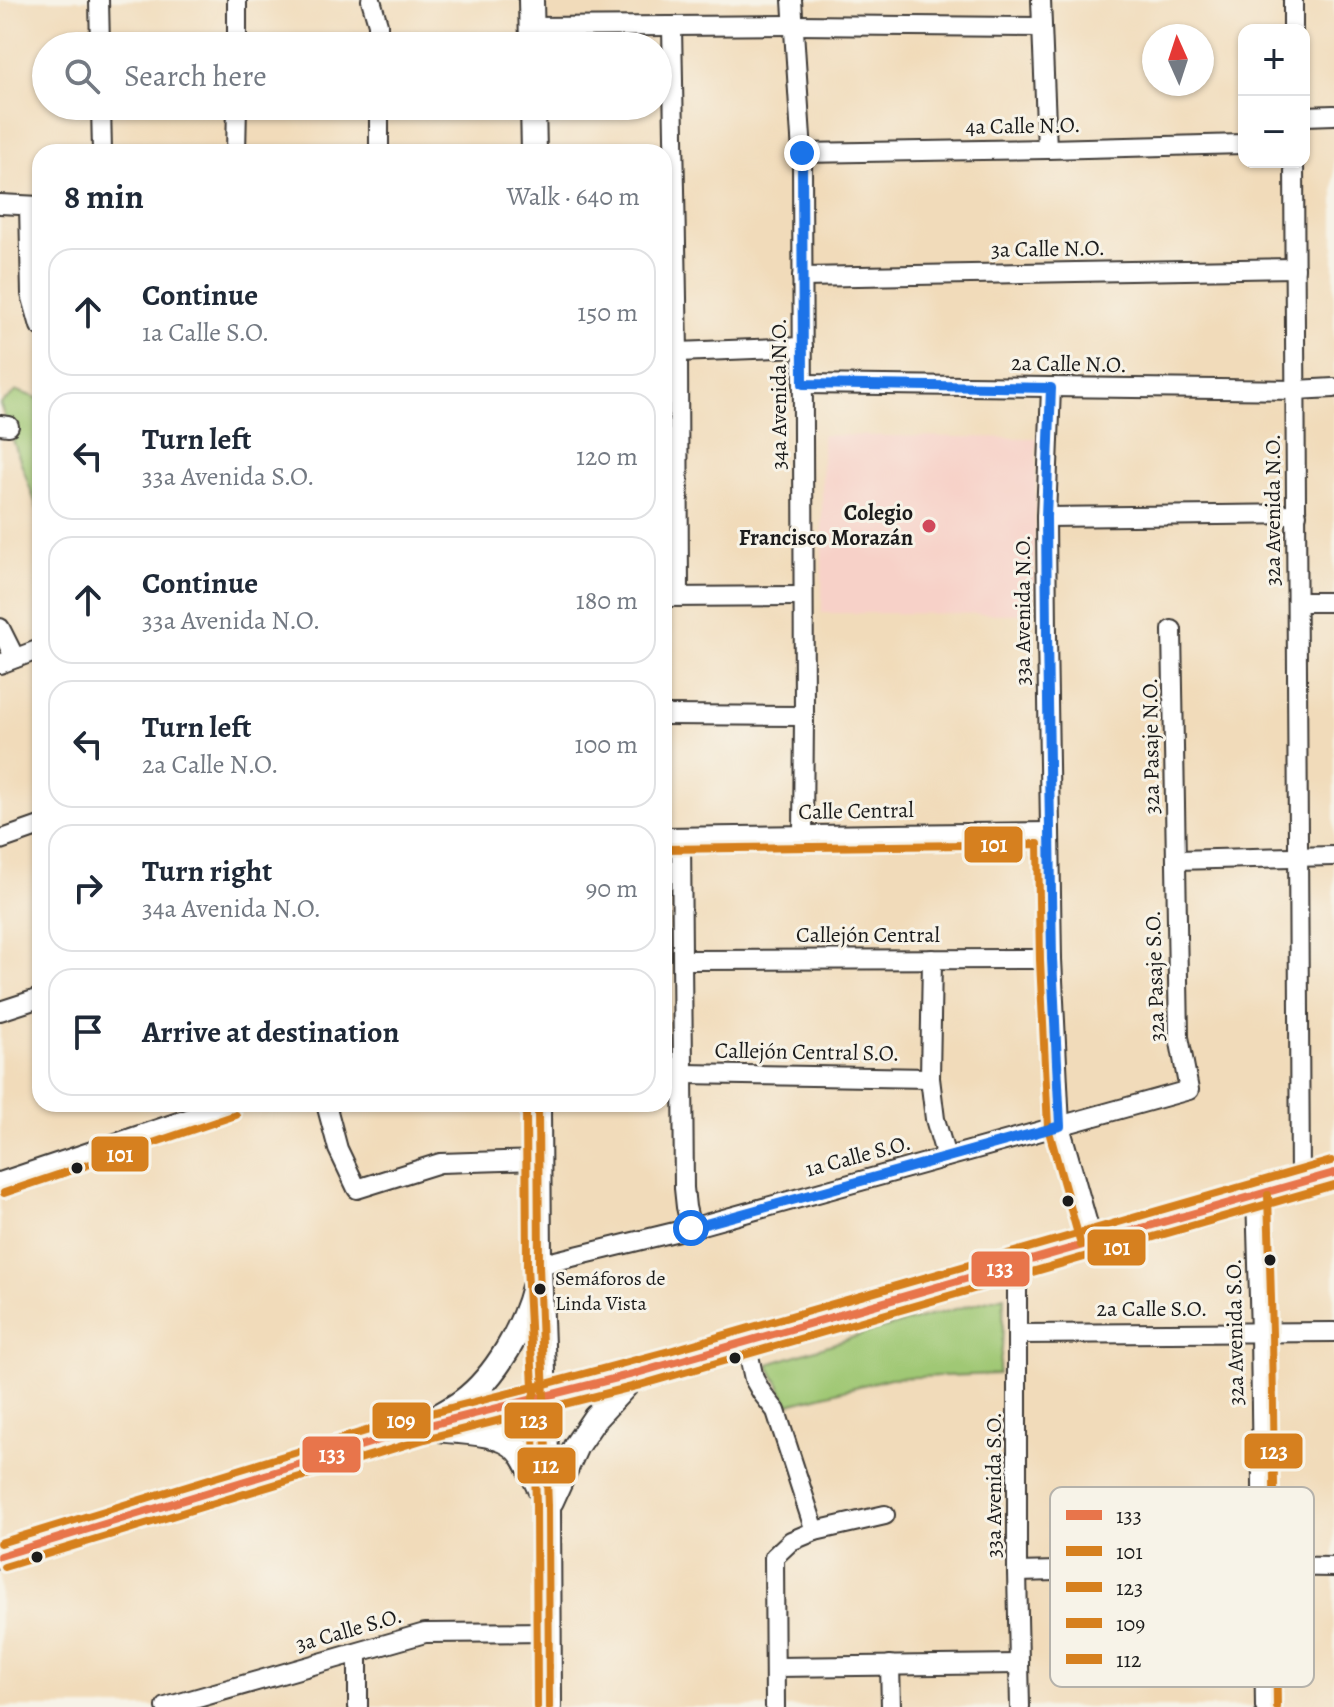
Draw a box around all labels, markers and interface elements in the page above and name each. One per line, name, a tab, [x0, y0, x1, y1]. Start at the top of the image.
north arrow	[1142, 24, 1214, 96]
map controls	[1238, 24, 1310, 168]
button: +	[1238, 24, 1310, 96]
search box	[32, 32, 672, 120]
icon: search	[60, 54, 104, 98]
text: Search here	[124, 56, 267, 96]
button: −	[1238, 96, 1310, 168]
street label: 4a Calle N.O.	[965, 110, 1081, 142]
route end	[784, 135, 820, 171]
text: 8 min	[64, 173, 144, 220]
text: Walk · 640 m	[507, 179, 640, 214]
street label: 3a Calle N.O.	[991, 233, 1105, 265]
text: Continue	[142, 275, 258, 315]
icon: ahead	[66, 290, 110, 334]
text: 150 m	[577, 295, 638, 330]
text: 1a Calle S.O.	[142, 315, 270, 350]
street label: 34a Avenida N.O.	[764, 318, 794, 470]
street label: 2a Calle N.O.	[1011, 348, 1127, 380]
text: Turn left	[142, 419, 251, 459]
icon: left	[66, 434, 110, 478]
street label: 32a Avenida N.O.	[1258, 434, 1288, 586]
text: 120 m	[576, 439, 638, 474]
text: 33a Avenida S.O.	[142, 459, 315, 494]
place label: Colegio Francisco Morazán	[739, 498, 913, 553]
marker: Colegio Francisco Morazán	[920, 517, 938, 535]
street label: 33a Avenida N.O.	[1008, 535, 1038, 685]
text: Continue	[142, 563, 258, 603]
icon: ahead	[66, 578, 110, 622]
text: 180 m	[576, 583, 638, 618]
text: 33a Avenida N.O.	[142, 603, 320, 638]
street label: 32a Pasaje N.O.	[1135, 677, 1167, 815]
text: Turn left	[142, 707, 251, 747]
icon: left	[66, 722, 110, 766]
text: 100 m	[575, 727, 638, 762]
text: 2a Calle N.O.	[142, 747, 279, 782]
street label: Calle Central	[798, 795, 914, 827]
line badge: 101	[963, 825, 1024, 864]
text: 101	[981, 830, 1008, 860]
text: Turn right	[142, 851, 272, 891]
icon: right	[66, 866, 110, 910]
text: 90 m	[586, 871, 638, 906]
text: 34a Avenida N.O.	[142, 891, 321, 926]
street label: 32a Pasaje S.O.	[1138, 910, 1172, 1042]
street label: Callejón Central	[796, 920, 940, 950]
icon: arrive	[66, 1010, 110, 1054]
text: Arrive at destination	[142, 1012, 399, 1052]
street label: Callejón Central S.O.	[714, 1035, 900, 1069]
street label: 1a Calle S.O.	[802, 1128, 914, 1184]
line badge: 101	[90, 1135, 150, 1173]
text: 101	[107, 1140, 134, 1170]
unlabelled marker	[69, 1160, 85, 1176]
unlabelled marker	[1060, 1193, 1076, 1209]
route start	[673, 1210, 709, 1246]
line badge: 101	[1086, 1228, 1147, 1267]
text: 101	[1104, 1233, 1131, 1263]
line badge: 133	[970, 1250, 1031, 1288]
unlabelled marker	[1262, 1252, 1278, 1268]
text: 133	[987, 1254, 1013, 1284]
street label: 32a Avenida S.O.	[1219, 1258, 1251, 1406]
place label: Semáforos de Linda Vista	[555, 1265, 665, 1317]
marker: Semáforos de Linda Vista	[532, 1281, 548, 1297]
street label: 2a Calle S.O.	[1097, 1294, 1207, 1324]
unlabelled marker	[727, 1350, 743, 1366]
line badge: 109	[371, 1401, 432, 1440]
line badge: 123	[503, 1401, 564, 1440]
text: 109	[386, 1406, 416, 1436]
text: 123	[520, 1406, 548, 1436]
street label: 33a Avenida S.O.	[979, 1412, 1009, 1558]
line badge: 123	[1243, 1432, 1304, 1470]
line badge: 133	[301, 1435, 362, 1474]
text: 123	[1260, 1437, 1288, 1467]
text: 133	[319, 1440, 345, 1470]
line badge: 112	[516, 1446, 577, 1485]
text: 112	[533, 1451, 560, 1481]
legend	[1050, 1487, 1314, 1687]
text: 133	[1116, 1501, 1142, 1531]
text: 101	[1116, 1537, 1143, 1567]
unlabelled marker	[29, 1549, 45, 1565]
text: 123	[1116, 1573, 1143, 1603]
street label: 3a Calle S.O.	[292, 1600, 406, 1660]
text: 109	[1116, 1609, 1145, 1639]
text: 112	[1116, 1645, 1142, 1675]

